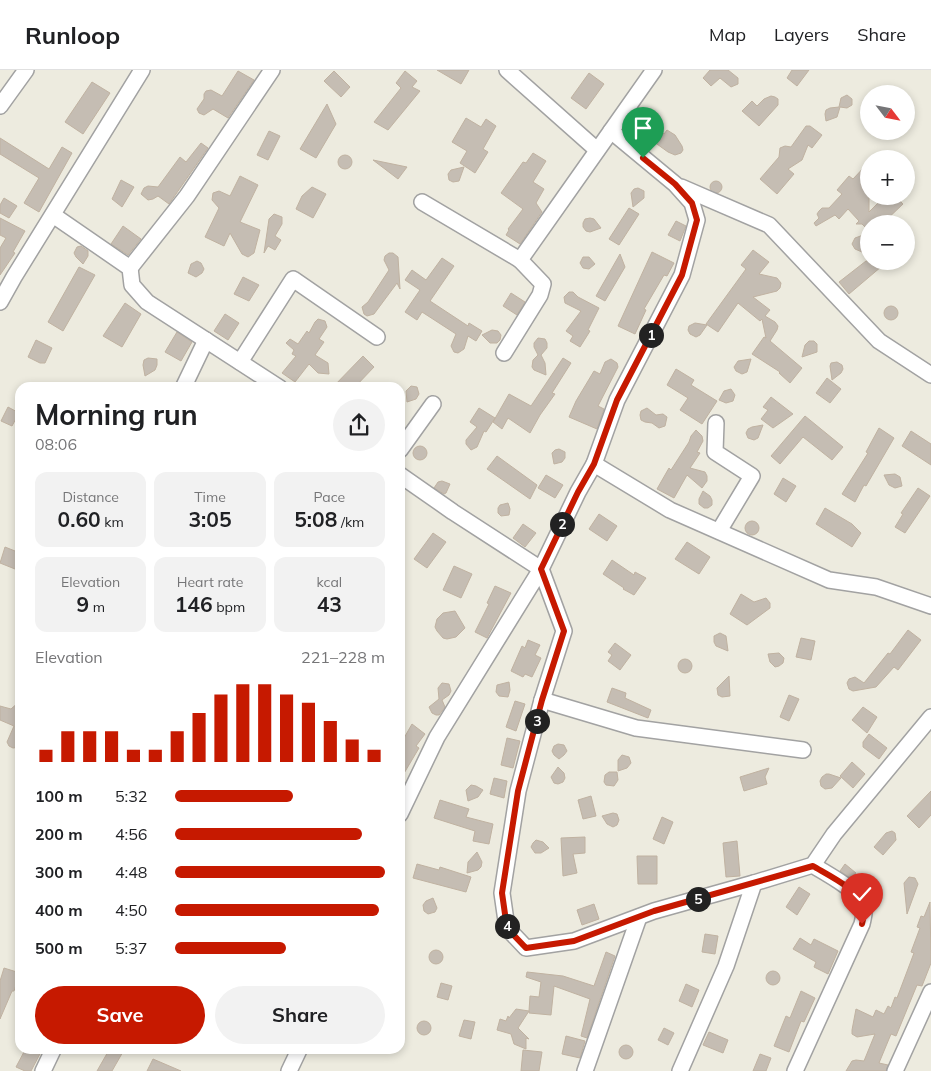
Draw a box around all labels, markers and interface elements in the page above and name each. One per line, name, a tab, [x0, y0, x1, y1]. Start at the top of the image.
text: Runloop	[25, 20, 120, 50]
text: Map	[709, 23, 746, 46]
text: Layers	[774, 23, 829, 46]
text: Share	[857, 23, 906, 46]
north arrow	[860, 85, 915, 140]
map controls	[860, 85, 915, 270]
pin	[622, 107, 664, 158]
icon: arrive	[629, 114, 657, 142]
button: +	[860, 150, 915, 205]
button: −	[860, 215, 915, 270]
pin: 1	[638, 322, 664, 348]
text: 1	[647, 326, 656, 344]
text: Morning run	[35, 397, 198, 432]
button: share	[333, 399, 385, 451]
text: 08:06	[35, 434, 77, 454]
text: Distance	[62, 488, 119, 506]
text: Time	[194, 488, 226, 506]
text: Pace	[314, 488, 345, 506]
text: 0.60	[58, 506, 101, 532]
text: 3:05	[188, 506, 232, 532]
text: 5:08	[294, 506, 337, 532]
pin: 2	[550, 512, 574, 536]
text: km	[101, 513, 124, 531]
text: /km	[337, 513, 364, 531]
text: 2	[558, 515, 567, 533]
text: Elevation	[61, 573, 120, 591]
text: Heart rate	[177, 573, 243, 591]
text: kcal	[317, 573, 342, 591]
text: 9	[76, 591, 89, 617]
text: 146	[175, 591, 213, 617]
text: 43	[317, 591, 342, 617]
text: m	[89, 598, 105, 616]
text: bpm	[213, 598, 245, 616]
text: Elevation	[35, 647, 103, 667]
text: 221–228 m	[301, 647, 385, 667]
pin: 3	[524, 708, 550, 734]
text: 3	[533, 712, 542, 730]
text: 100 m	[35, 786, 83, 806]
text: 5:32	[115, 786, 147, 806]
text: 200 m	[35, 824, 83, 844]
text: 4:56	[115, 824, 147, 844]
text: 300 m	[35, 862, 83, 882]
text: 4:48	[115, 862, 147, 882]
pin	[841, 873, 883, 924]
icon: check	[848, 880, 876, 908]
pin: 5	[686, 886, 710, 912]
text: 5	[694, 890, 703, 908]
text: 400 m	[35, 900, 83, 920]
text: 4:50	[115, 900, 147, 920]
pin: 4	[494, 914, 520, 938]
text: 4	[503, 917, 512, 935]
text: 500 m	[35, 938, 83, 958]
text: 5:37	[115, 938, 147, 958]
button: Save	[35, 986, 205, 1044]
button: Share	[215, 986, 385, 1044]

